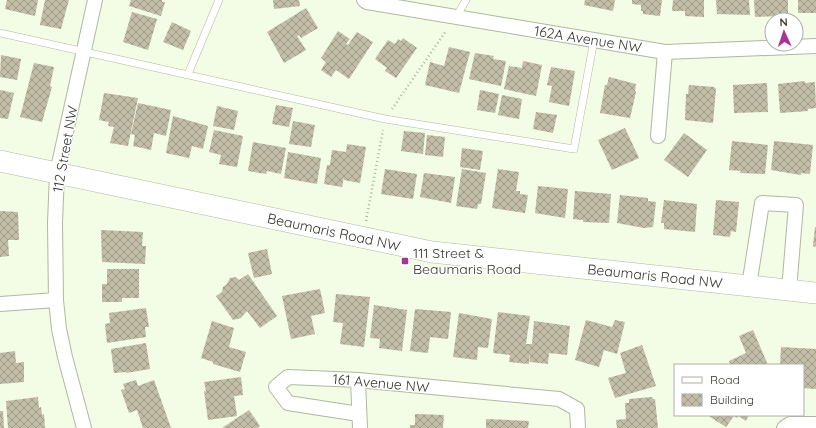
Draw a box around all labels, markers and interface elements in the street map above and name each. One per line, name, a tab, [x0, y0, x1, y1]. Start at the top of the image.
north arrow	[764, 12, 804, 52]
text: N	[779, 15, 788, 29]
street label: 162A Avenue NW	[533, 22, 644, 56]
street label: 112 Street NW	[49, 104, 82, 194]
street label: Beaumaris Road NW	[266, 209, 403, 255]
place label: 111 Street & Beaumaris Road	[413, 244, 521, 278]
marker: 111 Street & Beaumaris Road	[400, 256, 410, 266]
street label: Beaumaris Road NW	[587, 260, 724, 292]
legend	[674, 364, 804, 416]
street label: 161 Avenue NW	[332, 370, 431, 396]
text: Road	[710, 372, 740, 387]
text: Building	[710, 392, 754, 407]

